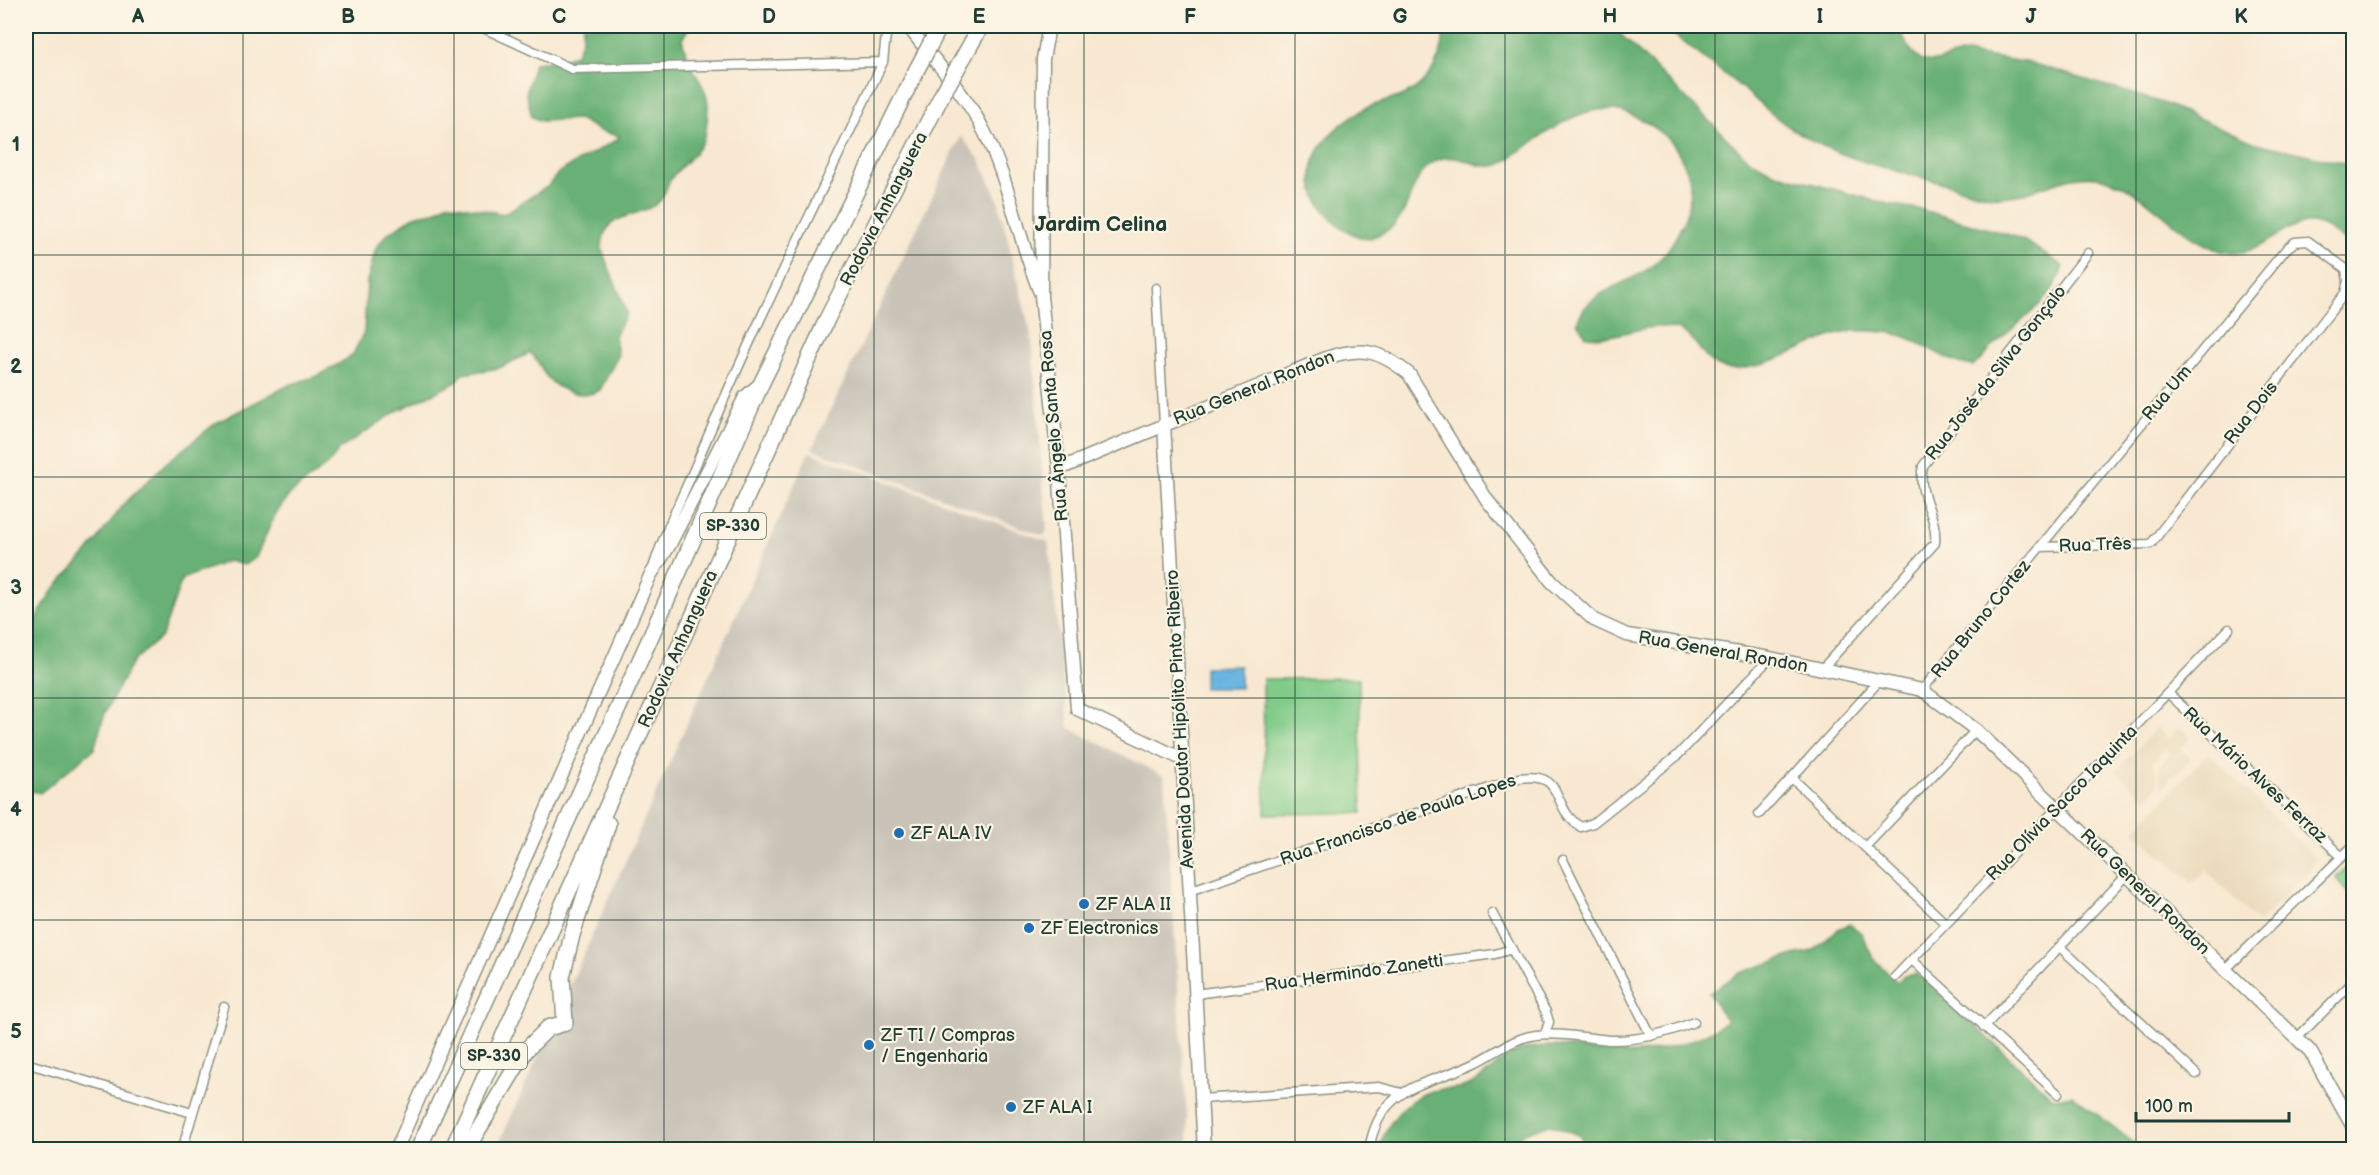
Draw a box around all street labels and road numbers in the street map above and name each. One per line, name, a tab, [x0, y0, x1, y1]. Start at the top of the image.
street label: Rodovia Anhanguera	[836, 128, 932, 290]
street label: Rua José da Silva Gonçalo	[1921, 281, 2071, 465]
street label: Rua Ângelo Santa Rosa	[1033, 330, 1073, 523]
street label: Rua General Rondon	[1170, 346, 1338, 430]
street label: Rua Um	[2138, 361, 2196, 425]
street label: Rua Dois	[2220, 377, 2282, 449]
road number: SP-330	[700, 513, 766, 539]
street label: Rua Três	[2058, 533, 2132, 557]
street label: Rua Bruno Cortez	[1927, 555, 2035, 682]
street label: Rodovia Anhanguera	[634, 567, 722, 731]
street label: Avenida Doutor Hipólito Pinto Ribeiro	[1162, 569, 1198, 869]
street label: Rua General Rondon	[1637, 627, 1809, 677]
street label: Rua Mário Alves Ferraz	[2179, 703, 2332, 848]
street label: Rua Olívia Sacco Iaquinta	[1982, 721, 2142, 885]
street label: Rua Francisco de Paula Lopes	[1277, 770, 1519, 870]
street label: Rua General Rondon	[2076, 825, 2214, 959]
street label: Rua Hermindo Zanetti	[1263, 950, 1445, 996]
road number: SP-330	[461, 1043, 527, 1069]

